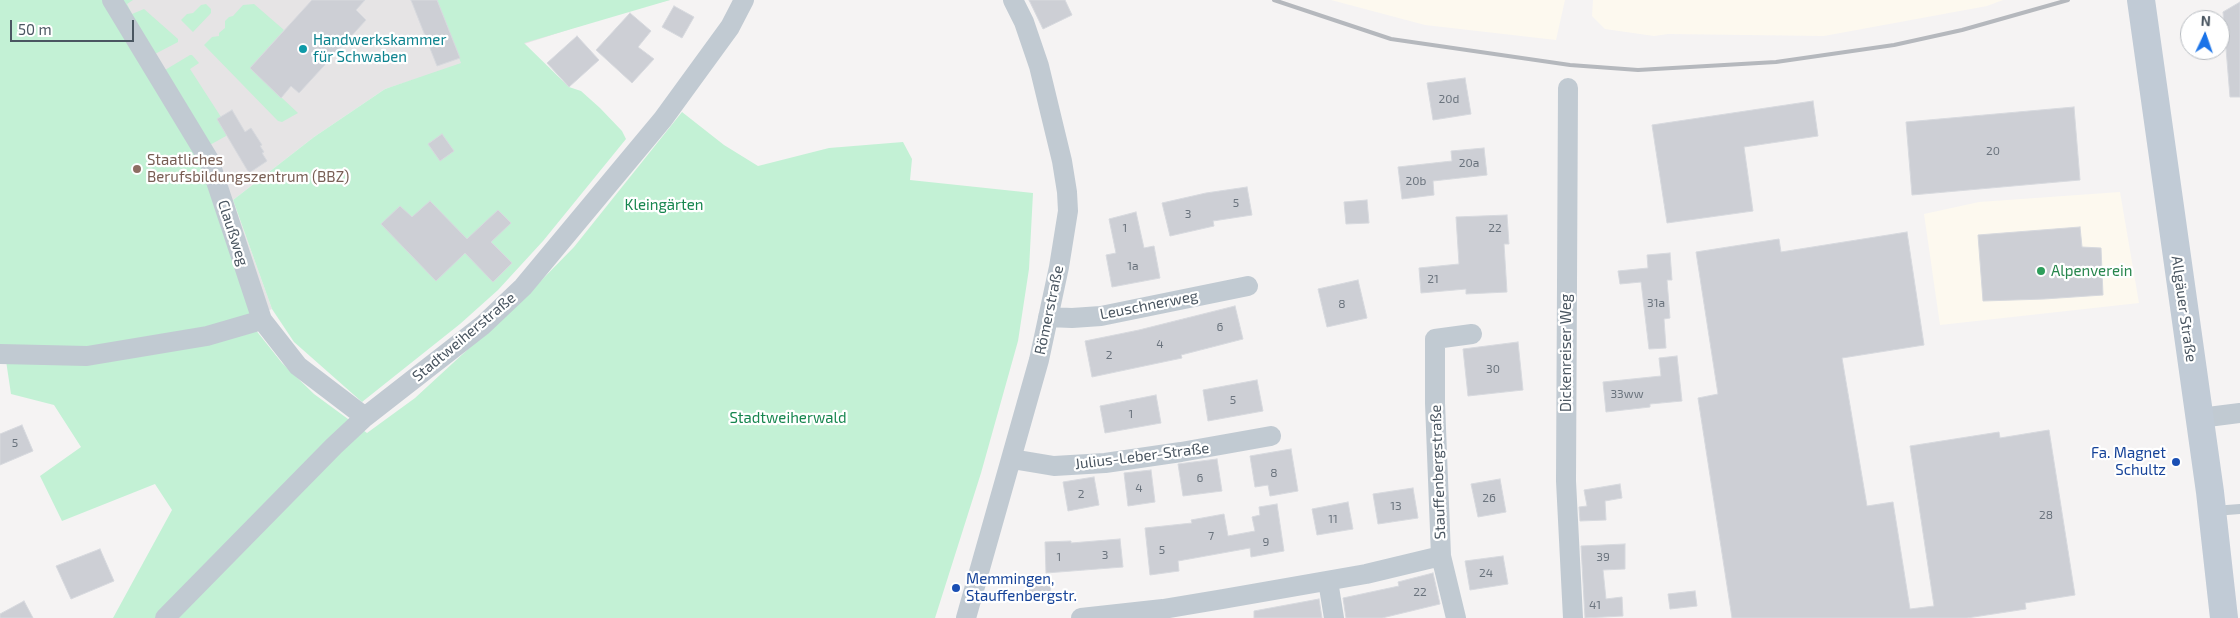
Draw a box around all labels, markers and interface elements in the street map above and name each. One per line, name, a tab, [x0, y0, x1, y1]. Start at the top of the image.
scale bar	[12, 10, 136, 42]
north arrow	[2180, 10, 2230, 60]
text: N	[2200, 12, 2211, 29]
text: 50 m	[18, 20, 52, 38]
place label: Handwerkskammer für Schwaben	[313, 31, 446, 66]
marker: Handwerkskammer für Schwaben	[297, 43, 309, 55]
house number: 20d	[1439, 92, 1459, 106]
house number: 20	[1986, 144, 2000, 158]
place label: Staatliches Berufsbildungszentrum (BBZ)	[147, 151, 349, 186]
house number: 20a	[1459, 156, 1479, 170]
marker: Staatliches Berufsbildungszentrum (BBZ)	[131, 163, 143, 175]
house number: 20b	[1406, 174, 1426, 188]
park label: Kleingärten	[625, 196, 703, 214]
house number: 5	[1233, 196, 1239, 210]
street label: Claußweg	[214, 198, 252, 268]
house number: 3	[1185, 207, 1191, 221]
house number: 1	[1123, 221, 1127, 235]
house number: 22	[1488, 221, 1502, 235]
street label: Allgäuer Straße	[2168, 255, 2200, 363]
house number: 1a	[1127, 259, 1139, 273]
place label: Alpenverein	[2051, 262, 2132, 280]
street label: Römerstraße	[1031, 264, 1067, 356]
marker: Alpenverein	[2035, 265, 2047, 277]
house number: 21	[1427, 272, 1439, 286]
street label: Leuschnerweg	[1098, 287, 1200, 323]
street label: Stadtweiherstraße	[409, 289, 519, 385]
street label: Dickenreiser Weg	[1557, 294, 1575, 412]
house number: 31a	[1647, 296, 1665, 310]
house number: 8	[1338, 297, 1346, 311]
house number: 6	[1217, 320, 1223, 334]
house number: 4	[1156, 337, 1164, 351]
house number: 2	[1106, 348, 1112, 362]
house number: 30	[1486, 362, 1500, 376]
house number: 33ww	[1610, 387, 1644, 401]
house number: 5	[1230, 393, 1236, 407]
street label: Stauffenbergstraße	[1427, 404, 1449, 540]
house number: 1	[1129, 407, 1133, 421]
park label: Stadtweiherwald	[729, 409, 847, 427]
house number: 5	[12, 436, 18, 450]
street label: Julius-Leber-Straße	[1074, 439, 1210, 473]
place label: Fa. Magnet Schultz	[2091, 444, 2166, 479]
marker: Fa. Magnet Schultz	[2170, 456, 2182, 468]
house number: 8	[1270, 466, 1278, 480]
house number: 6	[1197, 471, 1203, 485]
house number: 4	[1135, 481, 1143, 495]
house number: 2	[1078, 487, 1084, 501]
house number: 26	[1482, 491, 1496, 505]
house number: 13	[1390, 499, 1402, 513]
house number: 28	[2039, 508, 2053, 522]
house number: 11	[1328, 512, 1338, 526]
house number: 7	[1208, 529, 1214, 543]
house number: 9	[1263, 535, 1269, 549]
house number: 5	[1159, 543, 1165, 557]
house number: 3	[1102, 548, 1108, 562]
house number: 1	[1057, 550, 1061, 564]
house number: 39	[1596, 550, 1610, 564]
house number: 24	[1479, 566, 1493, 580]
place label: Memmingen, Stauffenbergstr.	[966, 570, 1077, 605]
marker: Memmingen, Stauffenbergstr.	[950, 582, 962, 594]
house number: 22	[1413, 585, 1427, 599]
house number: 41	[1589, 598, 1601, 612]

